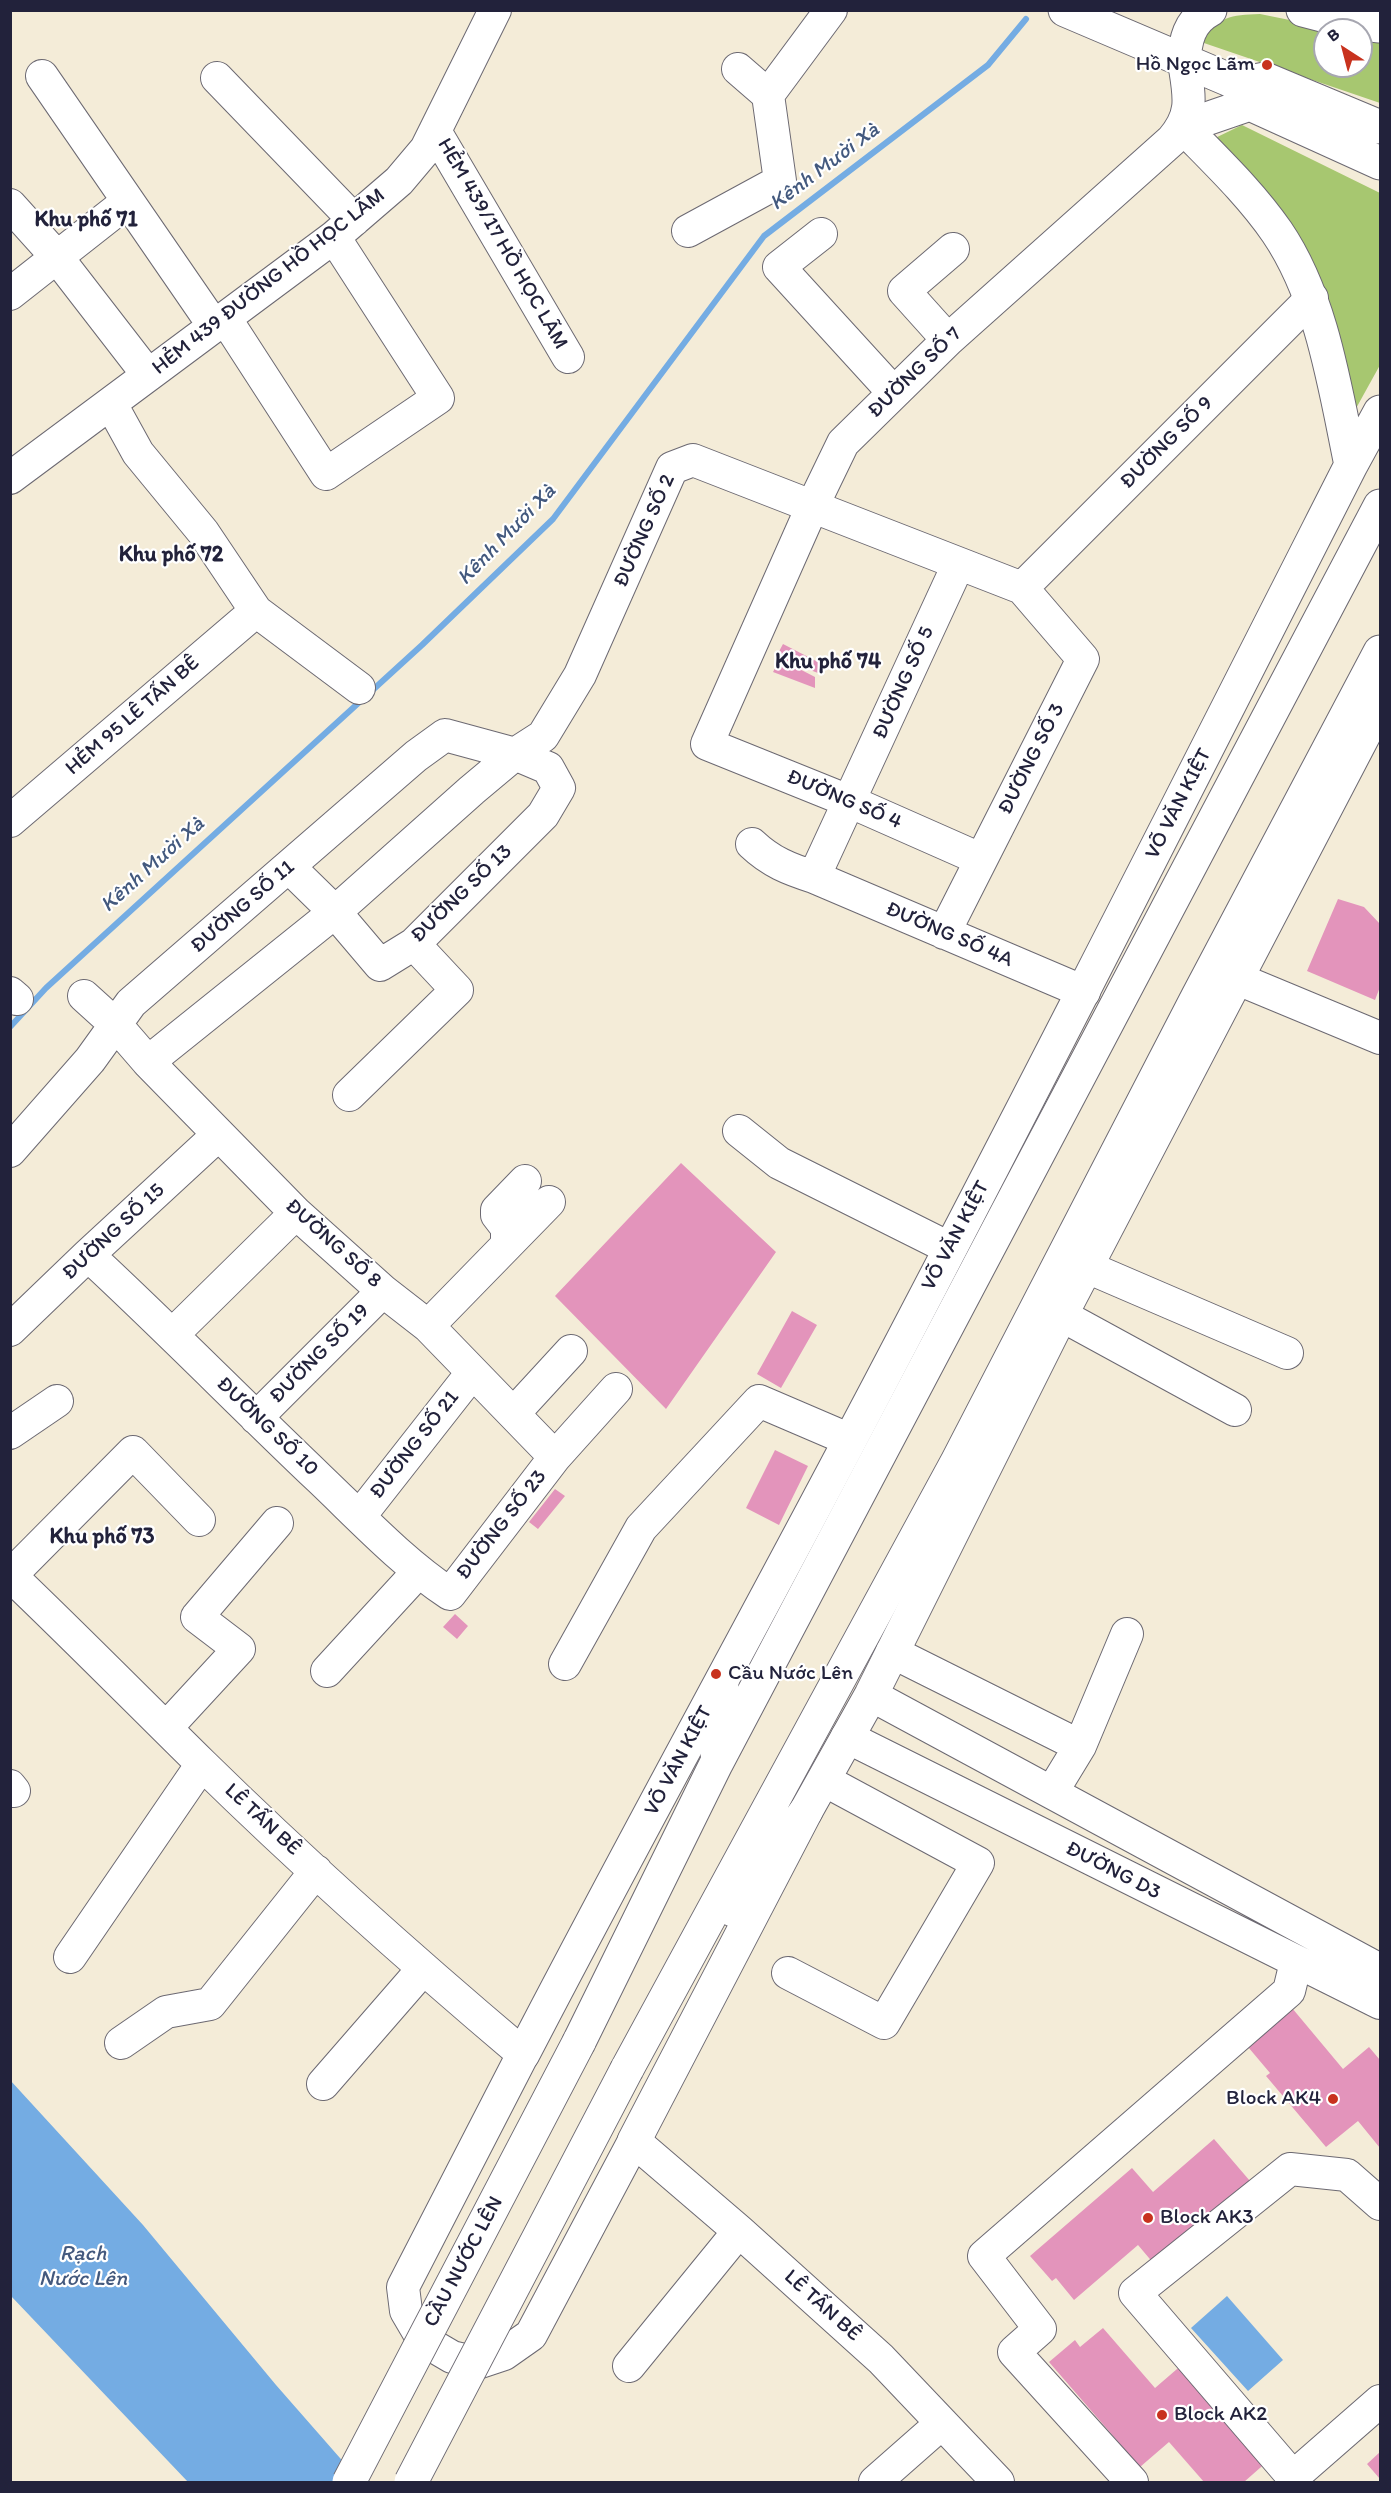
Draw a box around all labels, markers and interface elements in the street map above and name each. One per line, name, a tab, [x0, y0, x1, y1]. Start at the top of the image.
north arrow	[1313, 18, 1373, 78]
text: B	[1324, 24, 1343, 45]
place label: Hồ Ngọc Lãm	[1136, 52, 1255, 78]
marker: Hồ Ngọc Lãm	[1260, 58, 1274, 72]
water label: Kênh Mười Xà	[765, 117, 885, 217]
street label: HẺM 439/17 HỒ HỌC LÃM	[431, 134, 573, 354]
street label: HẺM 439 ĐƯỜNG HỒ HỌC LÃM	[147, 183, 391, 381]
district label: Khu phố 71	[34, 207, 138, 233]
street label: ĐƯỜNG SỐ 7	[863, 322, 967, 424]
street label: ĐƯỜNG SỐ 9	[1115, 391, 1219, 495]
street label: ĐƯỜNG SỐ 2	[609, 471, 681, 591]
water label: Kênh Mười Xà	[452, 479, 562, 591]
district label: Khu phố 72	[119, 542, 223, 568]
street label: ĐƯỜNG SỐ 5	[868, 623, 940, 743]
district label: Khu phố 74	[775, 649, 881, 675]
street label: HẺM 95 LÊ TẤN BÊ	[61, 651, 205, 781]
street label: ĐƯỜNG SỐ 3	[993, 699, 1071, 819]
street label: VÕ VĂN KIỆT	[1140, 744, 1218, 864]
street label: ĐƯỜNG SỐ 4	[783, 764, 905, 836]
water label: Kênh Mười Xà	[96, 811, 210, 919]
street label: ĐƯỜNG SỐ 13	[406, 839, 518, 949]
street label: ĐƯỜNG SỐ 11	[186, 855, 300, 959]
street label: ĐƯỜNG SỐ 4A	[882, 897, 1016, 973]
street label: VÕ VĂN KIỆT	[916, 1177, 996, 1295]
street label: ĐƯỜNG SỐ 15	[58, 1178, 170, 1286]
street label: ĐƯỜNG SỐ 8	[279, 1194, 387, 1294]
street label: ĐƯỜNG SỐ 19	[265, 1299, 375, 1409]
street label: ĐƯỜNG SỐ 10	[211, 1372, 323, 1482]
street label: ĐƯỜNG SỐ 21	[365, 1386, 465, 1504]
street label: ĐƯỜNG SỐ 23	[451, 1465, 553, 1585]
district label: Khu phố 73	[49, 1524, 155, 1550]
place label: Cầu Nước Lên	[728, 1661, 853, 1687]
marker: Cầu Nước Lên	[709, 1667, 723, 1681]
street label: VÕ VĂN KIỆT	[639, 1702, 719, 1820]
street label: LÊ TẤN BÊ	[219, 1778, 305, 1862]
street label: ĐƯỜNG D3	[1061, 1836, 1165, 1906]
place label: Block AK4	[1226, 2086, 1321, 2112]
marker: Block AK4	[1326, 2092, 1340, 2106]
street label: CẦU NƯỚC LÊN	[419, 2192, 509, 2332]
place label: Block AK3	[1160, 2205, 1254, 2231]
marker: Block AK3	[1141, 2211, 1155, 2225]
water label: Rạch Nước Lên	[39, 2241, 127, 2292]
street label: LÊ TẤN BÊ	[778, 2265, 866, 2347]
place label: Block AK2	[1174, 2402, 1267, 2428]
marker: Block AK2	[1155, 2408, 1169, 2422]

